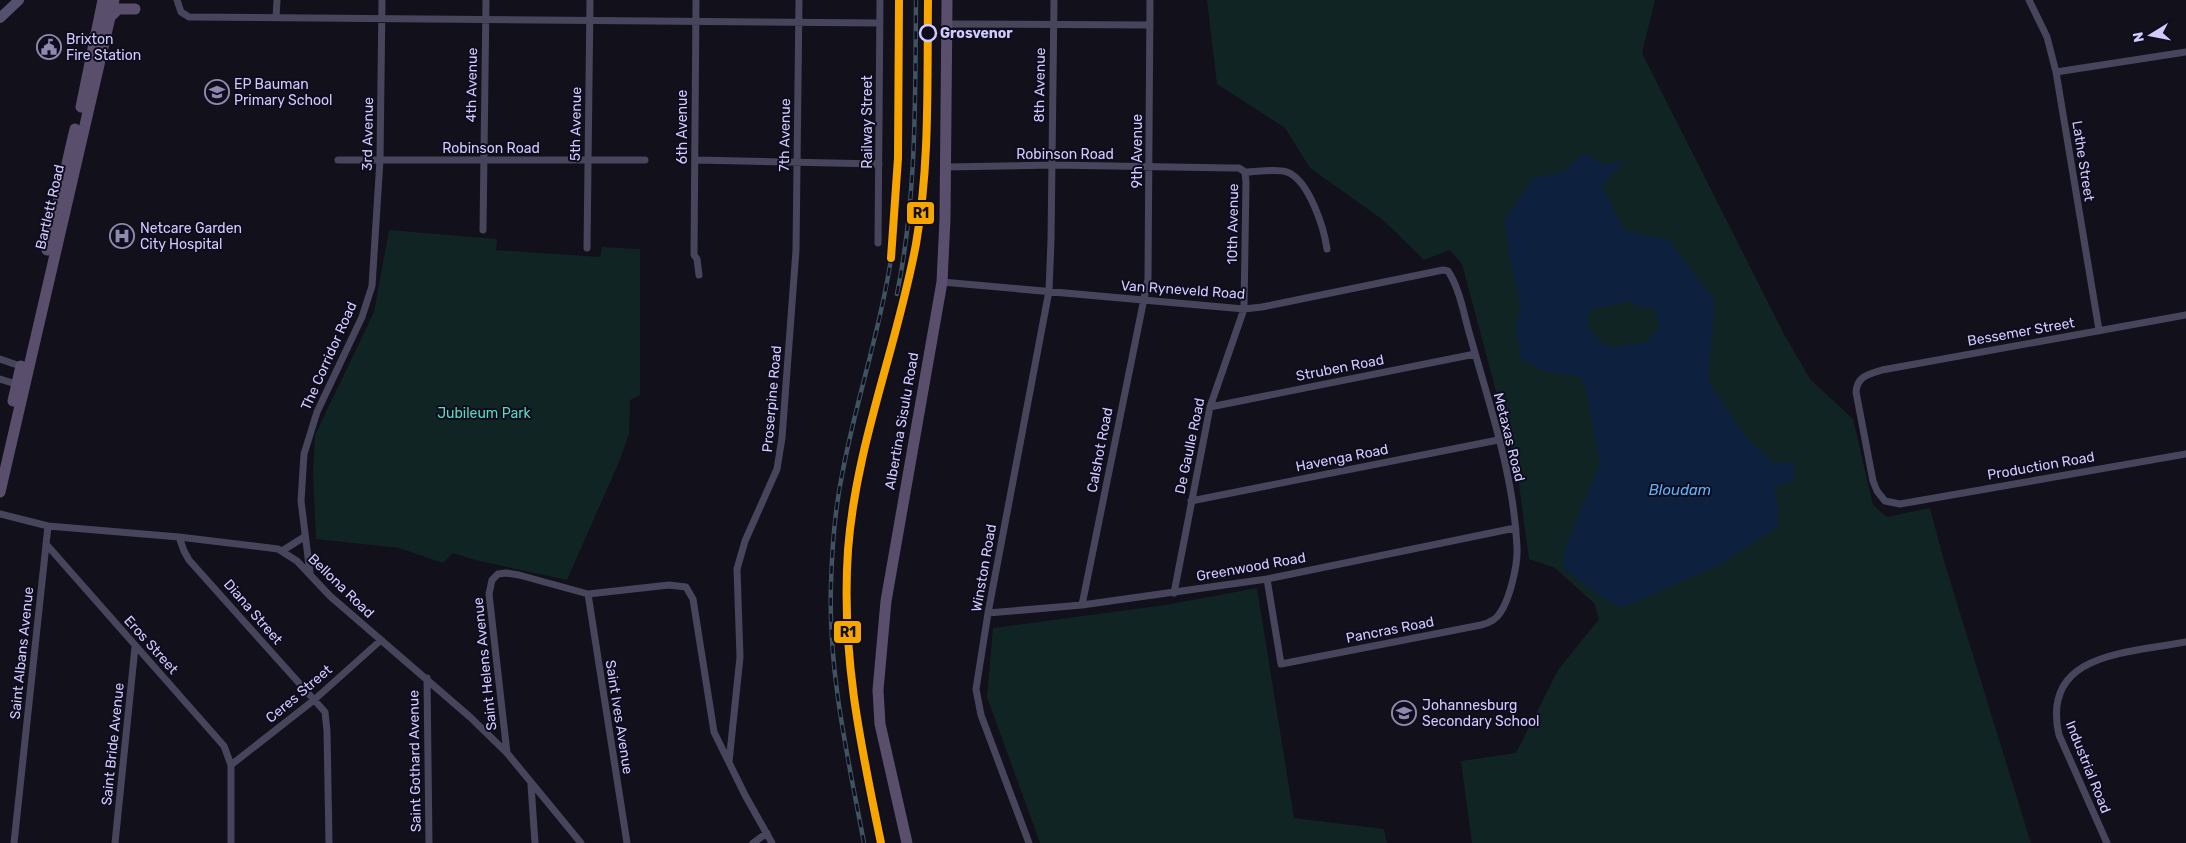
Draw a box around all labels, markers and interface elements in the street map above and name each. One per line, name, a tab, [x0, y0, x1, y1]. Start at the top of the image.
north arrow	[2126, 10, 2176, 60]
marker: Grosvenor	[919, 24, 937, 42]
place label: Grosvenor	[940, 25, 1013, 42]
place label: Brixton Fire Station	[66, 31, 141, 64]
text: N	[2129, 31, 2148, 44]
public building icon: Brixton Fire Station	[36, 34, 62, 60]
street label: 4th Avenue	[463, 47, 481, 123]
street label: 8th Avenue	[1031, 47, 1049, 123]
street label: Railway Street	[859, 75, 876, 169]
place label: EP Bauman Primary School	[234, 76, 332, 109]
school or university icon: EP Bauman Primary School	[204, 79, 230, 105]
street label: 5th Avenue	[567, 86, 585, 161]
street label: 6th Avenue	[674, 90, 691, 164]
street label: 3rd Avenue	[359, 97, 377, 171]
street label: 7th Avenue	[776, 98, 794, 172]
street label: 9th Avenue	[1129, 114, 1146, 188]
street label: Lathe Street	[2068, 120, 2098, 203]
street label: Robinson Road	[442, 140, 540, 157]
street label: Robinson Road	[1016, 146, 1114, 163]
street label: Bartlett Road	[32, 163, 68, 251]
street label: 10th Avenue	[1224, 183, 1242, 265]
line badge: R1	[906, 201, 935, 225]
text: R1	[913, 205, 929, 222]
place label: Netcare Garden City Hospital	[140, 220, 242, 253]
hospital icon: Netcare Garden City Hospital	[109, 223, 135, 249]
street label: Van Ryneveld Road	[1120, 277, 1246, 303]
street label: The Corridor Road	[297, 299, 361, 413]
street label: Bessemer Street	[1966, 314, 2076, 350]
street label: Proserpine Road	[759, 345, 785, 453]
street label: Albertina Sisulu Road	[882, 351, 922, 491]
street label: Struben Road	[1295, 351, 1385, 385]
street label: Metaxas Road	[1490, 391, 1528, 483]
street label: De Gaulle Road	[1172, 396, 1208, 496]
park label: Jubileum Park	[437, 405, 532, 422]
street label: Calshot Road	[1083, 406, 1117, 494]
street label: Havenga Road	[1294, 441, 1390, 475]
street label: Production Road	[1986, 448, 2096, 484]
water label: Bloudam	[1649, 481, 1711, 499]
street label: Winston Road	[968, 523, 1000, 613]
street label: Greenwood Road	[1195, 549, 1307, 585]
street label: Bellona Road	[305, 550, 377, 622]
street label: Diana Street	[220, 576, 286, 648]
street label: Saint Albans Avenue	[7, 586, 37, 720]
street label: Saint Helens Avenue	[470, 596, 500, 731]
street label: Eros Street	[120, 612, 182, 678]
street label: Pancras Road	[1344, 613, 1436, 647]
line badge: R1	[833, 620, 862, 644]
text: R1	[840, 624, 856, 641]
street label: Saint Ives Avenue	[602, 659, 636, 776]
street label: Ceres Street	[262, 661, 336, 727]
street label: Saint Bride Avenue	[98, 682, 128, 806]
street label: Saint Gothard Avenue	[405, 690, 425, 832]
place label: Johannesburg Secondary School	[1422, 697, 1539, 730]
school or university icon: Johannesburg Secondary School	[1391, 700, 1417, 726]
street label: Industrial Road	[2062, 718, 2114, 816]

